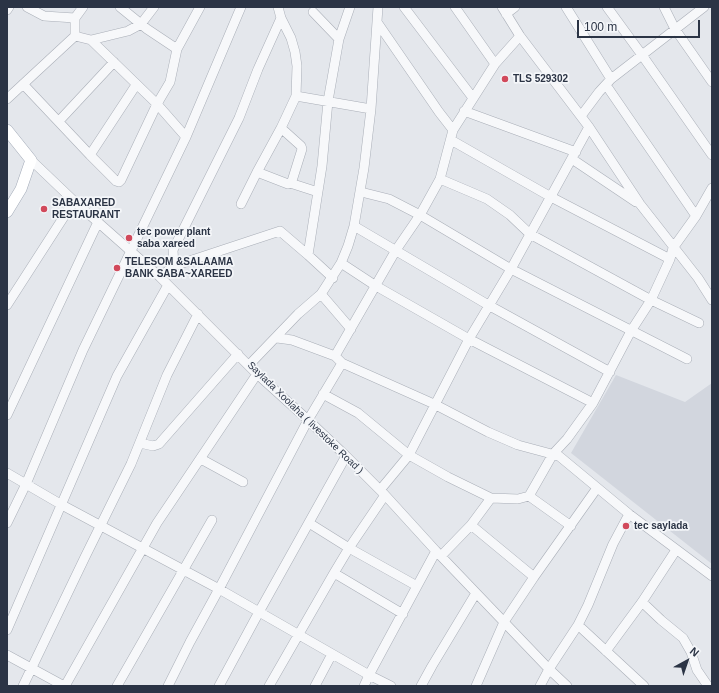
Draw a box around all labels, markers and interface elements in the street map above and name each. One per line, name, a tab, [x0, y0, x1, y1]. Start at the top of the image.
scale bar	[579, 12, 702, 38]
text: 100 m	[584, 20, 617, 34]
place label: TLS 529302	[513, 73, 568, 85]
marker: TLS 529302	[500, 74, 510, 84]
place label: SABAXARED RESTAURANT	[52, 197, 120, 220]
marker: SABAXARED RESTAURANT	[39, 204, 49, 214]
place label: tec power plant saba xareed	[137, 226, 210, 250]
marker: tec power plant saba xareed	[124, 233, 134, 243]
place label: TELESOM &SALAAMA BANK SABA~XAREED	[125, 256, 233, 280]
marker: TELESOM &SALAAMA BANK SABA~XAREED	[112, 263, 122, 273]
street label: Saylada Xoolaha ( livestoke Road )	[245, 359, 365, 477]
place label: tec saylada	[634, 520, 688, 532]
marker: tec saylada	[621, 521, 631, 531]
north arrow	[667, 641, 707, 681]
text: N	[688, 645, 702, 659]

